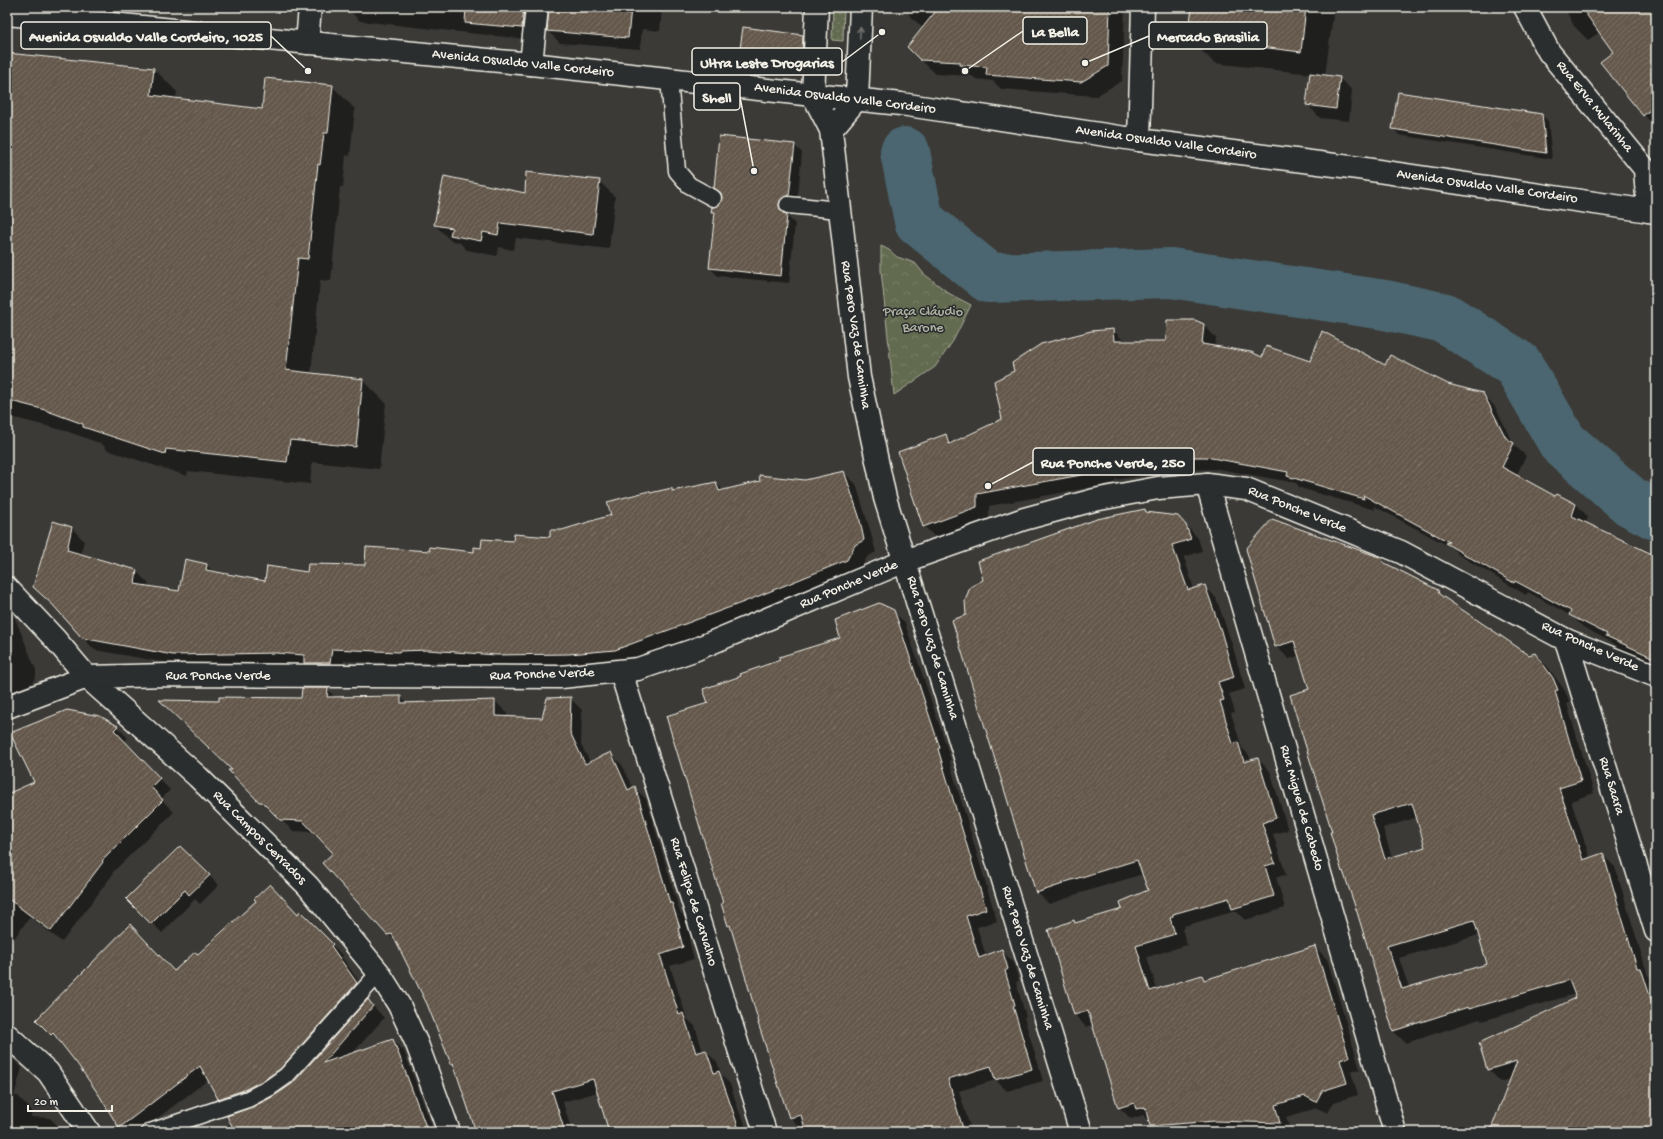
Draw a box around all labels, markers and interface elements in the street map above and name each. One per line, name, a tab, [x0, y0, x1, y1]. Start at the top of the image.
callout: La Bella	[1023, 17, 1087, 44]
callout: Avenida Osvaldo Valle Cordeiro, 1025	[21, 22, 271, 49]
callout: Mercado Brasilia	[1149, 22, 1267, 49]
text: La Bella	[1031, 24, 1080, 42]
one-way arrow	[856, 27, 863, 40]
text: Avenida Osvaldo Valle Cordeiro, 1025	[28, 29, 263, 47]
text: Mercado Brasilia	[1157, 29, 1260, 47]
street label: Avenida Osvaldo Valle Cordeiro	[431, 46, 615, 82]
callout: Ultra Leste Drogarias	[692, 48, 842, 75]
text: Ultra Leste Drogarias	[700, 55, 835, 73]
street label: Rua Erva Mularinha	[1552, 58, 1637, 157]
street label: Avenida Osvaldo Valle Cordeiro	[753, 79, 937, 119]
callout: Shell	[694, 83, 740, 110]
text: Shell	[702, 90, 732, 108]
street label: Avenida Osvaldo Valle Cordeiro	[1074, 122, 1258, 164]
street label: Avenida Osvaldo Valle Cordeiro	[1395, 166, 1579, 208]
street label: Rua Pero Vaz de Caminha	[836, 260, 874, 411]
park label: Praça Cláudio Barone	[882, 304, 963, 337]
callout: Rua Ponche Verde, 250	[1033, 448, 1194, 475]
text: Rua Ponche Verde, 250	[1040, 455, 1186, 473]
street label: Rua Ponche Verde	[1245, 482, 1350, 538]
street label: Rua Ponche Verde	[797, 556, 901, 613]
street label: Rua Pero Vaz de Caminha	[902, 574, 962, 723]
street label: Rua Ponche Verde	[1539, 618, 1642, 676]
street label: Rua Ponche Verde	[489, 665, 595, 685]
street label: Rua Ponche Verde	[166, 668, 271, 685]
street label: Rua Miguel de Cabedo	[1275, 743, 1327, 873]
street label: Rua Saara	[1594, 755, 1628, 818]
street label: Rua Campos Cerrados	[208, 787, 310, 889]
street label: Rua Felipe de Carvalho	[665, 836, 721, 968]
street label: Rua Pero Vaz de Caminha	[997, 884, 1057, 1033]
scale bar	[28, 1087, 112, 1113]
text: 20 m	[34, 1096, 59, 1110]

